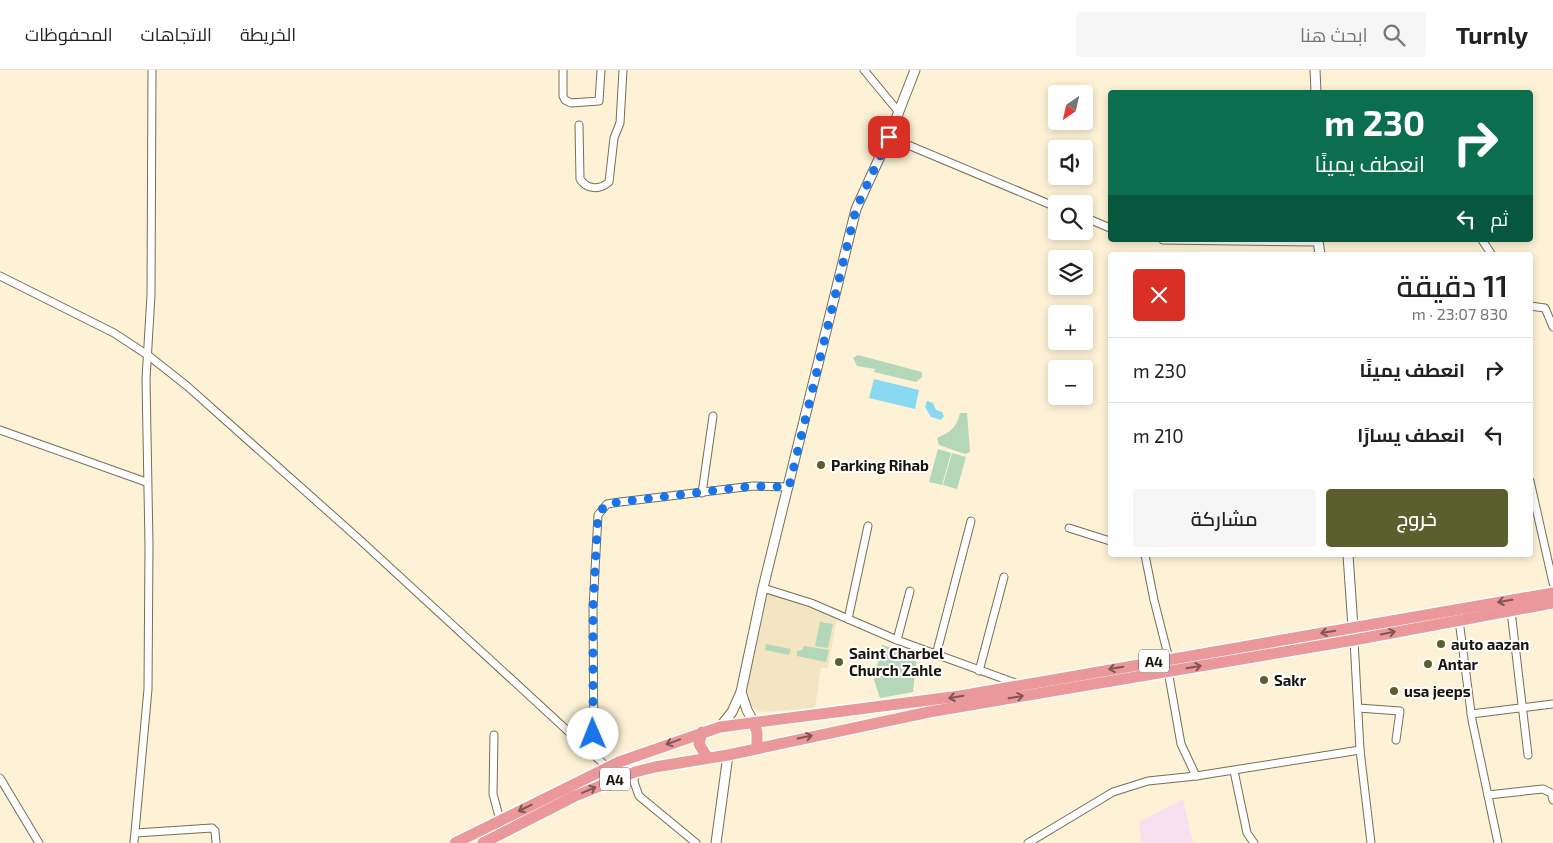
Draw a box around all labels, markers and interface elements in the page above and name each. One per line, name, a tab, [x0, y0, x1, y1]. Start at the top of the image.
search box	[1076, 12, 1426, 57]
text: Turnly	[1456, 20, 1528, 49]
icon: search	[1380, 21, 1408, 49]
text: المحفوظات	[25, 23, 113, 45]
text: الاتجاهات	[141, 23, 212, 45]
text: الخريطة	[240, 23, 296, 45]
text: ابحث هنا	[1300, 23, 1368, 46]
north arrow	[1048, 85, 1092, 130]
map controls	[1048, 85, 1093, 405]
text: 230 m	[1324, 101, 1425, 143]
icon: right	[1443, 110, 1508, 175]
pin	[868, 116, 910, 158]
icon: arrive	[875, 123, 903, 151]
button: sound	[1048, 140, 1093, 185]
text: انعطف يمينًا	[1314, 150, 1425, 176]
button: search	[1048, 195, 1093, 240]
icon: left	[1452, 205, 1480, 233]
text: ثم	[1490, 207, 1508, 230]
button: layers	[1048, 250, 1093, 295]
text: 11 دقيقة	[1396, 267, 1508, 303]
button: close	[1133, 269, 1185, 321]
text: 830 m · 23:07	[1412, 304, 1508, 323]
button: +	[1048, 305, 1093, 350]
icon: right	[1480, 356, 1508, 384]
text: انعطف يمينًا	[1360, 358, 1465, 381]
text: 230 m	[1133, 359, 1187, 382]
button: −	[1048, 360, 1093, 405]
icon: left	[1480, 421, 1508, 449]
text: انعطف يسارًا	[1357, 423, 1465, 446]
text: 210 m	[1133, 424, 1184, 447]
place label: Parking Rihab	[831, 456, 929, 474]
marker: Parking Rihab	[815, 459, 827, 471]
button: مشاركة	[1133, 489, 1316, 547]
button: خروج	[1326, 489, 1508, 547]
one-way arrow	[1497, 596, 1513, 606]
one-way arrow	[1320, 627, 1336, 637]
one-way arrow	[1380, 628, 1396, 638]
place label: auto aazan	[1451, 635, 1529, 653]
marker: auto aazan	[1435, 638, 1447, 650]
place label: Saint Charbel Church Zahle	[849, 644, 944, 679]
road number: A4	[1139, 650, 1169, 672]
place label: Antar	[1438, 655, 1479, 673]
marker: Saint Charbel Church Zahle	[833, 656, 845, 668]
marker: Antar	[1422, 658, 1434, 670]
one-way arrow	[1185, 662, 1201, 672]
one-way arrow	[1108, 663, 1124, 673]
place label: Sakr	[1274, 671, 1307, 689]
marker: Sakr	[1258, 674, 1270, 686]
place label: usa jeeps	[1404, 682, 1471, 700]
marker: usa jeeps	[1388, 685, 1400, 697]
one-way arrow	[1008, 691, 1024, 701]
one-way arrow	[948, 692, 964, 702]
position arrow	[566, 707, 618, 759]
one-way arrow	[797, 732, 813, 741]
one-way arrow	[666, 738, 681, 747]
road number: A4	[600, 768, 630, 791]
one-way arrow	[581, 784, 596, 794]
one-way arrow	[518, 804, 533, 813]

